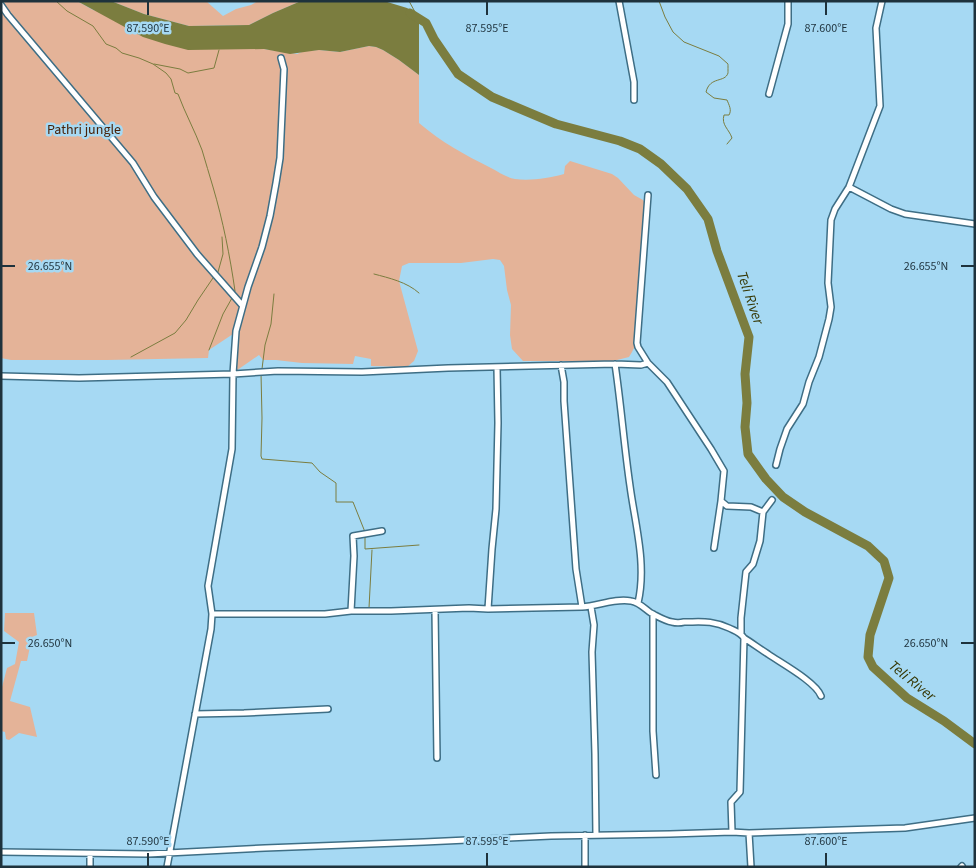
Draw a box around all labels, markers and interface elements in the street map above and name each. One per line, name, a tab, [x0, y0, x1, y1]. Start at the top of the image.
text: 87.590°E	[126, 20, 170, 37]
text: 87.595°E	[465, 20, 509, 37]
text: 87.600°E	[804, 20, 848, 37]
park label: Pathri jungle	[47, 120, 121, 140]
text: 26.655°N	[28, 258, 72, 275]
text: 26.655°N	[904, 258, 948, 275]
water label: Teli River	[731, 269, 769, 328]
text: 26.650°N	[28, 635, 72, 652]
text: 26.650°N	[904, 635, 948, 652]
water label: Teli River	[884, 656, 941, 707]
text: 87.590°E	[126, 833, 170, 850]
text: 87.595°E	[465, 833, 509, 850]
text: 87.600°E	[804, 833, 848, 850]

